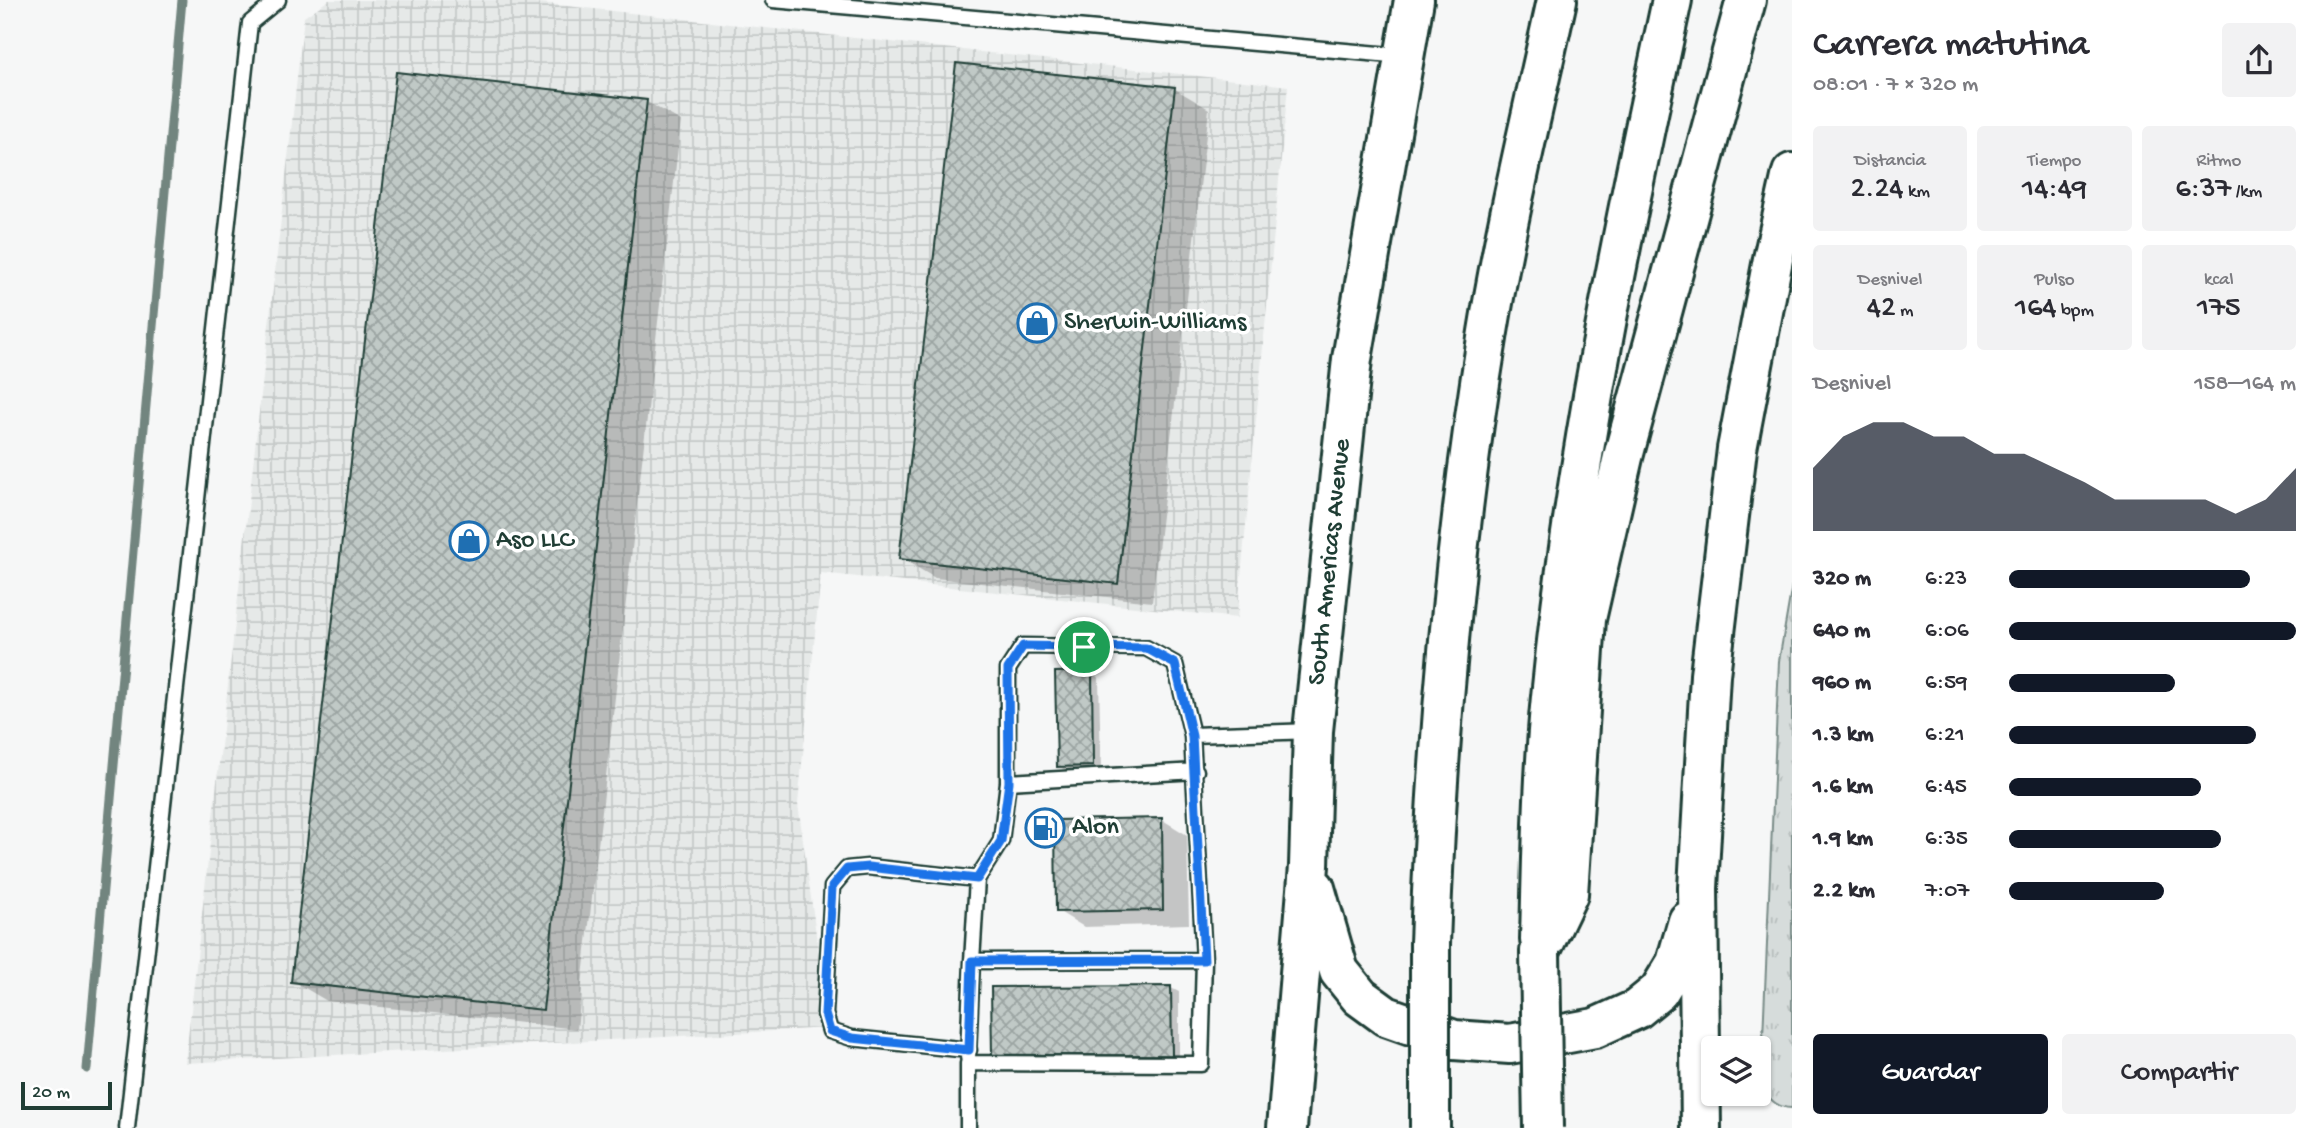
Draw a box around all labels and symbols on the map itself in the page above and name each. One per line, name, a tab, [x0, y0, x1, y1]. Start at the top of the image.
shop icon: Sherwin-Williams	[1016, 302, 1058, 344]
place label: Sherwin-Williams	[1064, 308, 1248, 339]
street label: South Americas Avenue	[1303, 437, 1359, 687]
shop icon: Aso LLC	[448, 520, 490, 562]
place label: Aso LLC	[496, 526, 576, 557]
pin	[1054, 617, 1114, 677]
fuel station icon: Alon	[1024, 807, 1066, 849]
place label: Alon	[1072, 813, 1120, 844]
scale bar	[21, 1079, 112, 1111]

